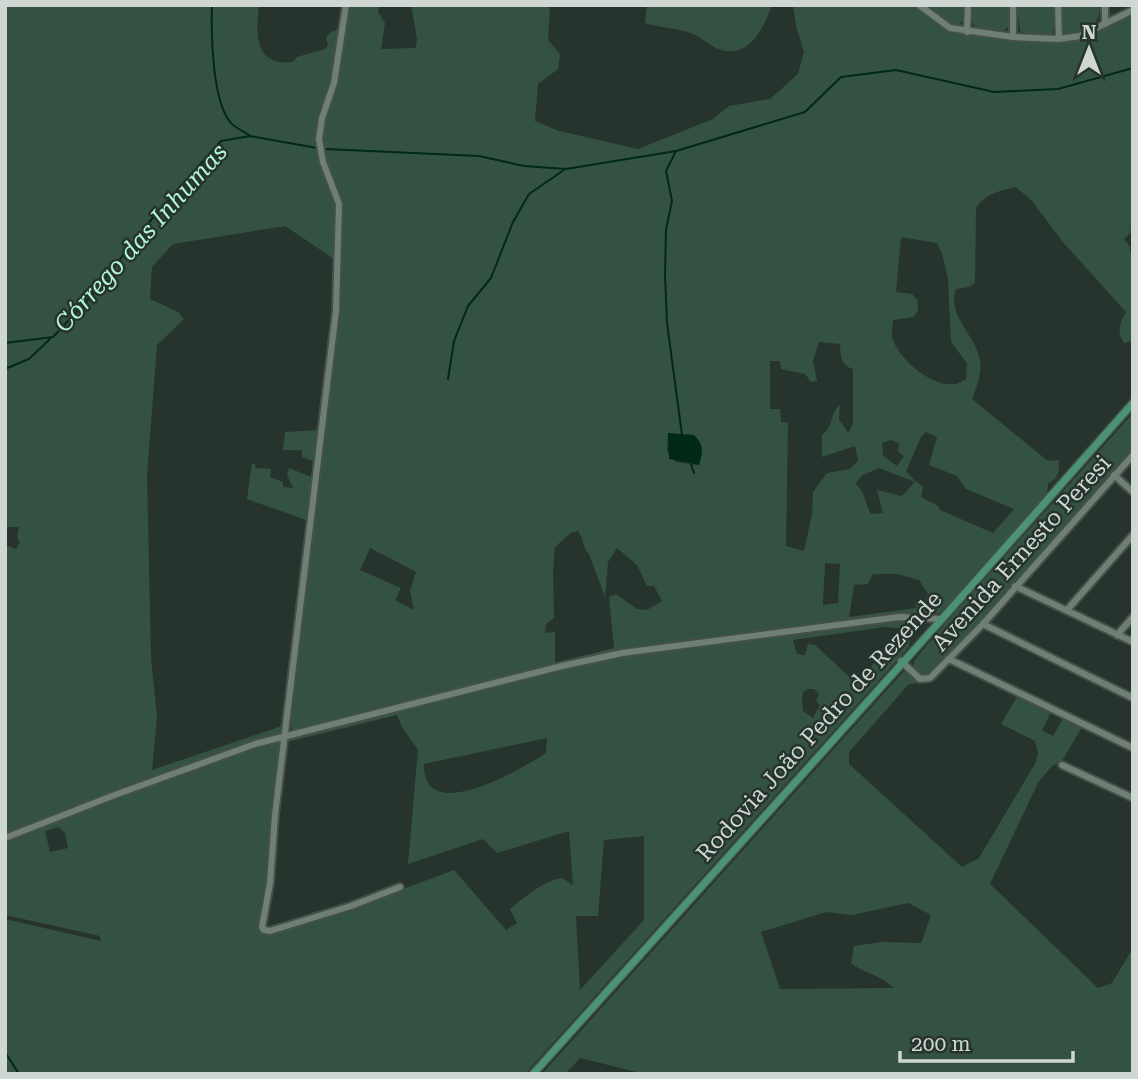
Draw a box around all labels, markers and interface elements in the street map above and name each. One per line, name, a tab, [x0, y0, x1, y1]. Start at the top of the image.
north arrow	[1054, 14, 1124, 84]
text: N	[1082, 21, 1097, 44]
water label: Córrego das Inhumas	[49, 138, 233, 338]
street label: Avenida Ernesto Peresi	[926, 450, 1116, 657]
street label: Rodovia João Pedro de Rezende	[691, 586, 948, 867]
scale bar	[900, 1020, 1073, 1064]
text: 200 m	[911, 1032, 971, 1056]

